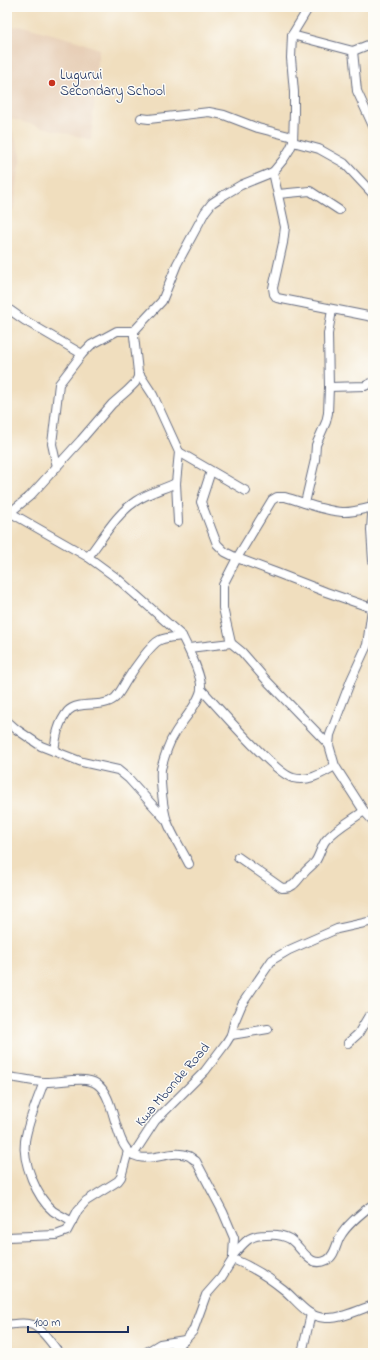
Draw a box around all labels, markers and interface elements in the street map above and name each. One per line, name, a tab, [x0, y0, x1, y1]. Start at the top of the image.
place label: Lugurui Secondary School	[60, 65, 165, 103]
marker: Lugurui Secondary School	[47, 78, 57, 88]
street label: Kwa Mbonde Road	[131, 1038, 216, 1132]
scale bar	[28, 1308, 128, 1334]
text: 100 m	[34, 1314, 61, 1332]

